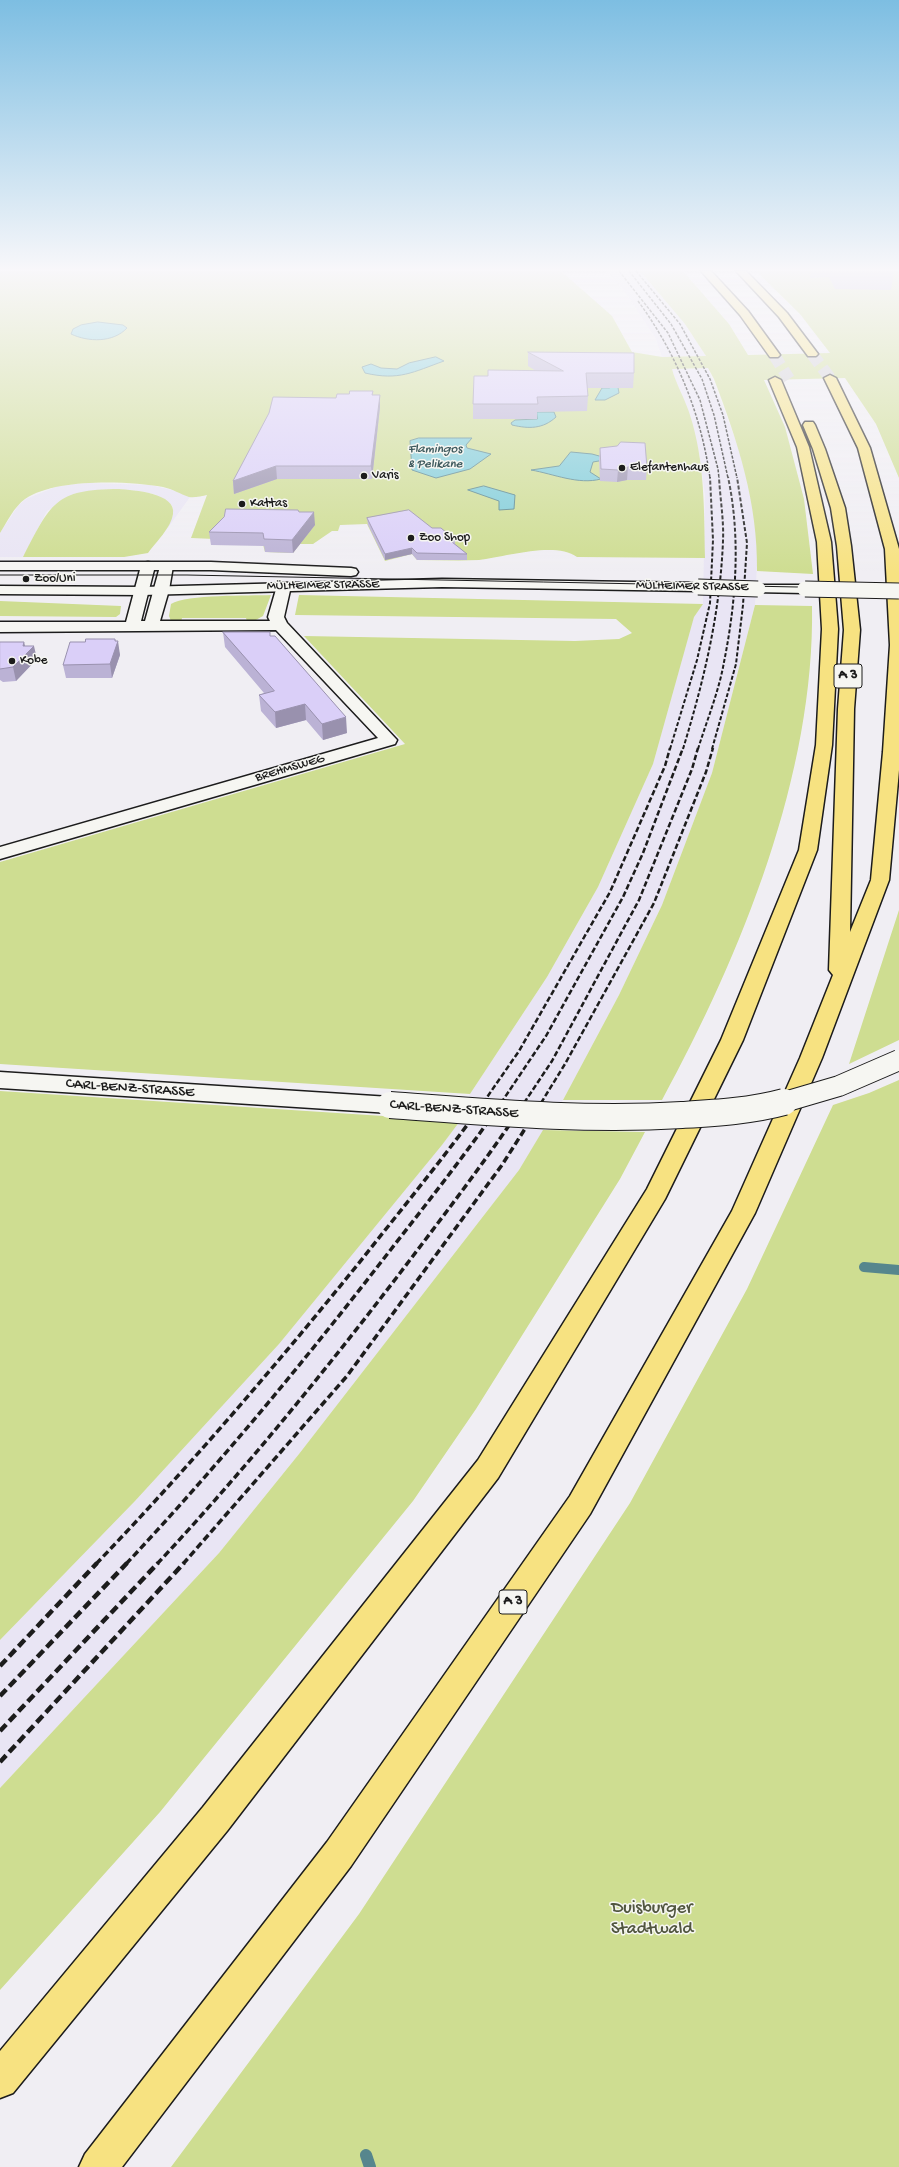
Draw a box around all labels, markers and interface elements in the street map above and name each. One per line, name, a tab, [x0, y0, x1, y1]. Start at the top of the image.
water label: Flamingos & Pelikane	[408, 442, 462, 473]
place label: Elefantenhaus	[630, 460, 708, 476]
marker: Elefantenhaus	[617, 463, 627, 473]
place label: Varis	[372, 468, 399, 484]
marker: Varis	[359, 471, 369, 481]
place label: Kattas	[250, 496, 287, 512]
marker: Kattas	[237, 499, 247, 509]
place label: Zoo Shop	[419, 530, 470, 546]
marker: Zoo Shop	[406, 533, 416, 543]
place label: Zoo/Uni	[34, 571, 76, 587]
marker: Zoo/Uni	[21, 574, 31, 584]
street label: MÜLHEIMER STRASSE	[267, 577, 379, 595]
street label: MÜLHEIMER STRASSE	[636, 578, 748, 596]
place label: Kobe	[20, 653, 47, 669]
marker: Kobe	[7, 656, 17, 666]
road number: A 3	[834, 664, 862, 688]
street label: BREHMSWEG	[254, 752, 326, 786]
street label: CARL-BENZ-STRASSE	[65, 1076, 195, 1102]
street label: CARL-BENZ-STRASSE	[389, 1097, 519, 1123]
road number: A 3	[499, 1590, 527, 1614]
park label: Duisburger Stadtwald	[611, 1898, 693, 1940]

